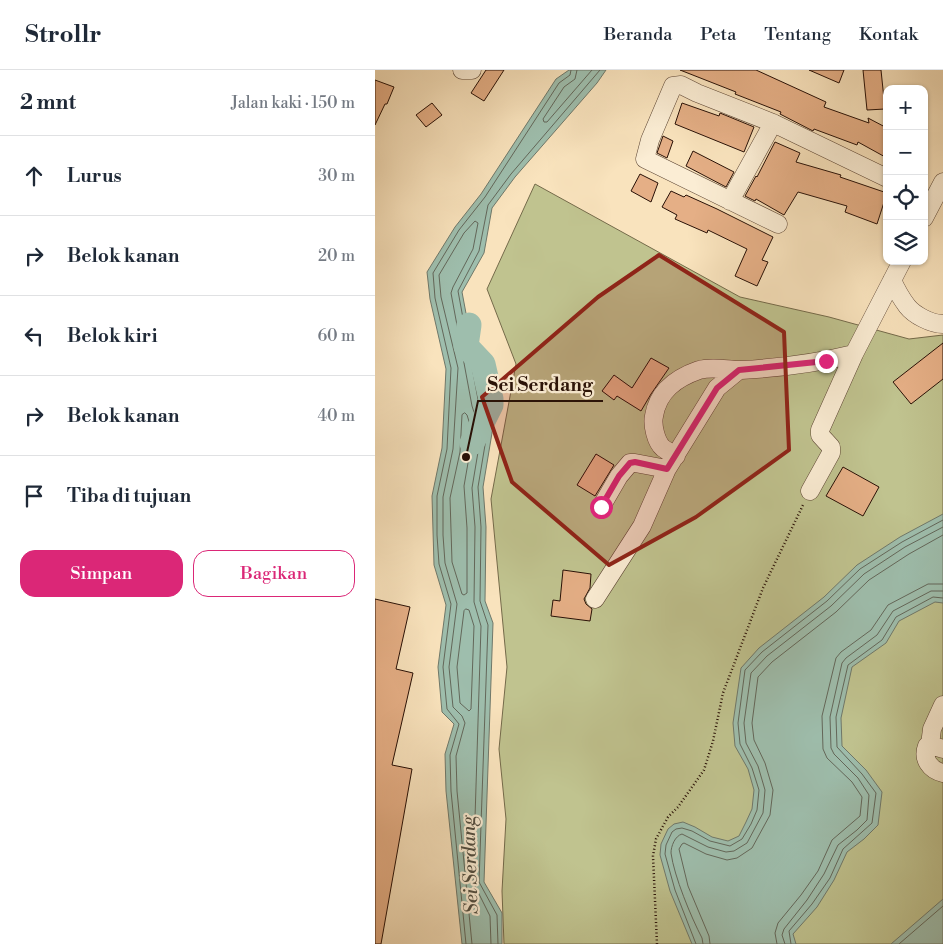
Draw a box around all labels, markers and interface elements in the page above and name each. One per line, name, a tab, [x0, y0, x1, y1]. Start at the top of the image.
text: Strollr	[25, 20, 101, 50]
text: Beranda	[604, 23, 672, 46]
text: Peta	[700, 23, 736, 46]
text: Tentang	[764, 23, 831, 46]
text: Kontak	[859, 23, 918, 46]
map controls	[883, 85, 928, 265]
button: +	[883, 85, 928, 130]
text: 2 mnt	[20, 90, 76, 116]
text: Jalan kaki · 150 m	[231, 93, 355, 113]
button: −	[883, 130, 928, 175]
icon: ahead	[20, 162, 48, 190]
text: Lurus	[67, 164, 122, 188]
text: 30 m	[318, 166, 355, 186]
button: locate	[883, 175, 928, 220]
button: layers	[883, 220, 928, 265]
icon: right	[20, 242, 48, 270]
text: Belok kanan	[67, 244, 180, 268]
text: 20 m	[318, 246, 355, 266]
icon: left	[20, 322, 48, 350]
text: Belok kiri	[67, 324, 157, 348]
text: 60 m	[317, 326, 355, 346]
route end	[815, 350, 838, 373]
callout: Sei Serdang	[478, 367, 603, 401]
text: Sei Serdang	[487, 373, 594, 397]
icon: right	[20, 402, 48, 430]
text: Belok kanan	[67, 404, 180, 428]
text: 40 m	[318, 406, 355, 426]
icon: arrive	[20, 482, 48, 510]
text: Tiba di tujuan	[67, 484, 191, 508]
route start	[590, 496, 613, 519]
button: Simpan	[20, 550, 183, 597]
button: Bagikan	[193, 550, 355, 597]
water label: Sei Serdang	[456, 814, 484, 915]

